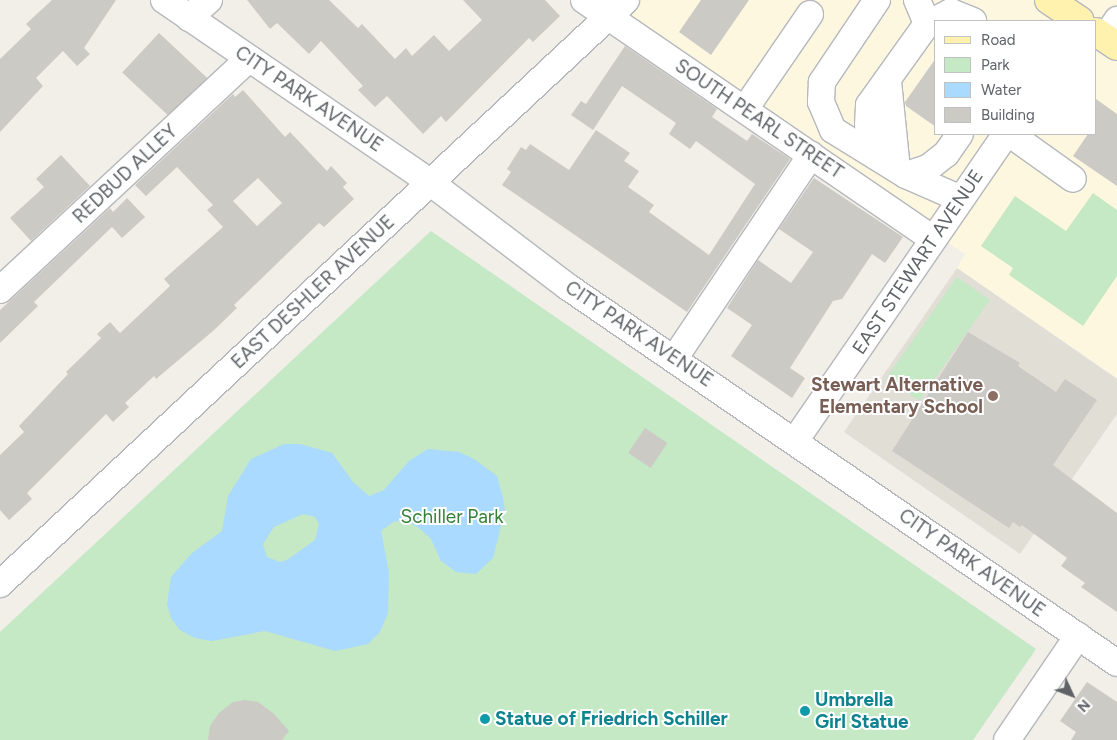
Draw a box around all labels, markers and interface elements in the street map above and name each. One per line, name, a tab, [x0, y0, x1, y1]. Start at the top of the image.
legend	[934, 20, 1097, 135]
text: Road	[981, 31, 1016, 49]
street label: CITY PARK AVENUE	[231, 41, 387, 157]
street label: SOUTH PEARL STREET	[671, 54, 847, 184]
text: Park	[981, 56, 1010, 74]
text: Water	[981, 81, 1021, 99]
text: Building	[981, 106, 1035, 124]
street label: REDBUD ALLEY	[68, 120, 182, 228]
street label: EAST STEWART AVENUE	[848, 165, 988, 359]
street label: EAST DESHLER AVENUE	[227, 210, 399, 374]
street label: CITY PARK AVENUE	[561, 276, 717, 392]
place label: Stewart Alternative Elementary School	[811, 374, 983, 418]
marker: Stewart Alternative Elementary School	[987, 390, 999, 402]
street label: CITY PARK AVENUE	[894, 504, 1050, 622]
park label: Schiller Park	[401, 506, 503, 528]
north arrow	[1047, 670, 1097, 720]
place label: Umbrella Girl Statue	[815, 689, 909, 733]
text: N	[1073, 696, 1093, 715]
marker: Umbrella Girl Statue	[799, 705, 811, 717]
place label: Statue of Friedrich Schiller	[495, 708, 728, 730]
marker: Statue of Friedrich Schiller	[479, 713, 491, 725]

